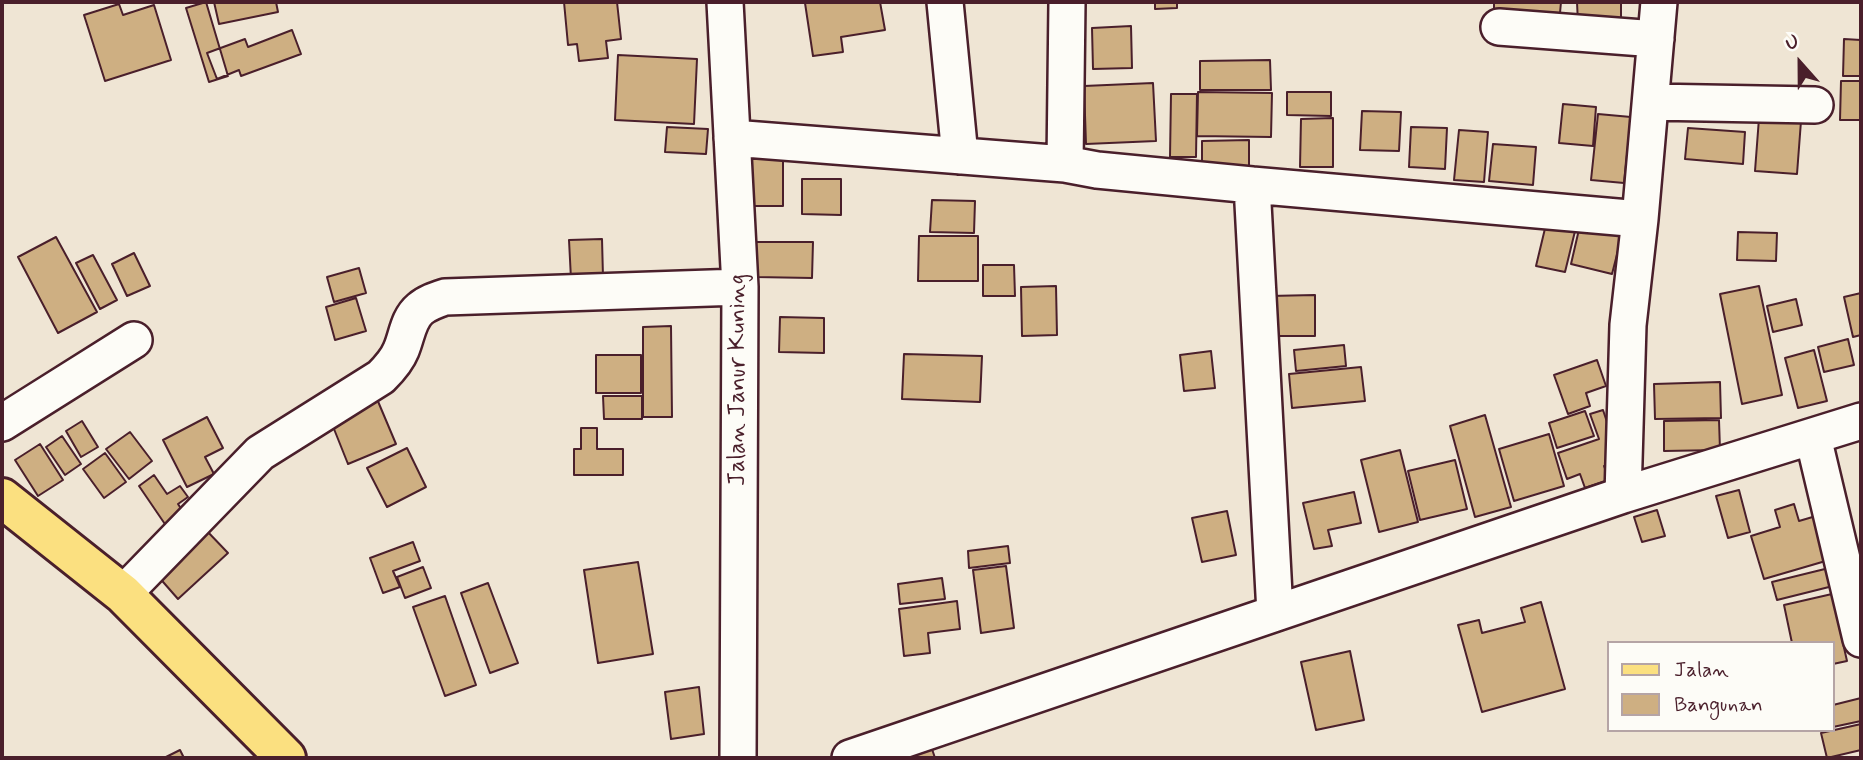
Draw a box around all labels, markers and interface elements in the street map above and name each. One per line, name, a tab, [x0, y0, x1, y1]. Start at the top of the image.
north arrow	[1765, 28, 1835, 98]
text: U	[1782, 29, 1803, 57]
street label: Jalan Janur Kuning	[725, 274, 753, 486]
legend	[1608, 641, 1835, 732]
text: Jalan	[1674, 656, 1729, 684]
text: Bangunan	[1674, 691, 1763, 719]

